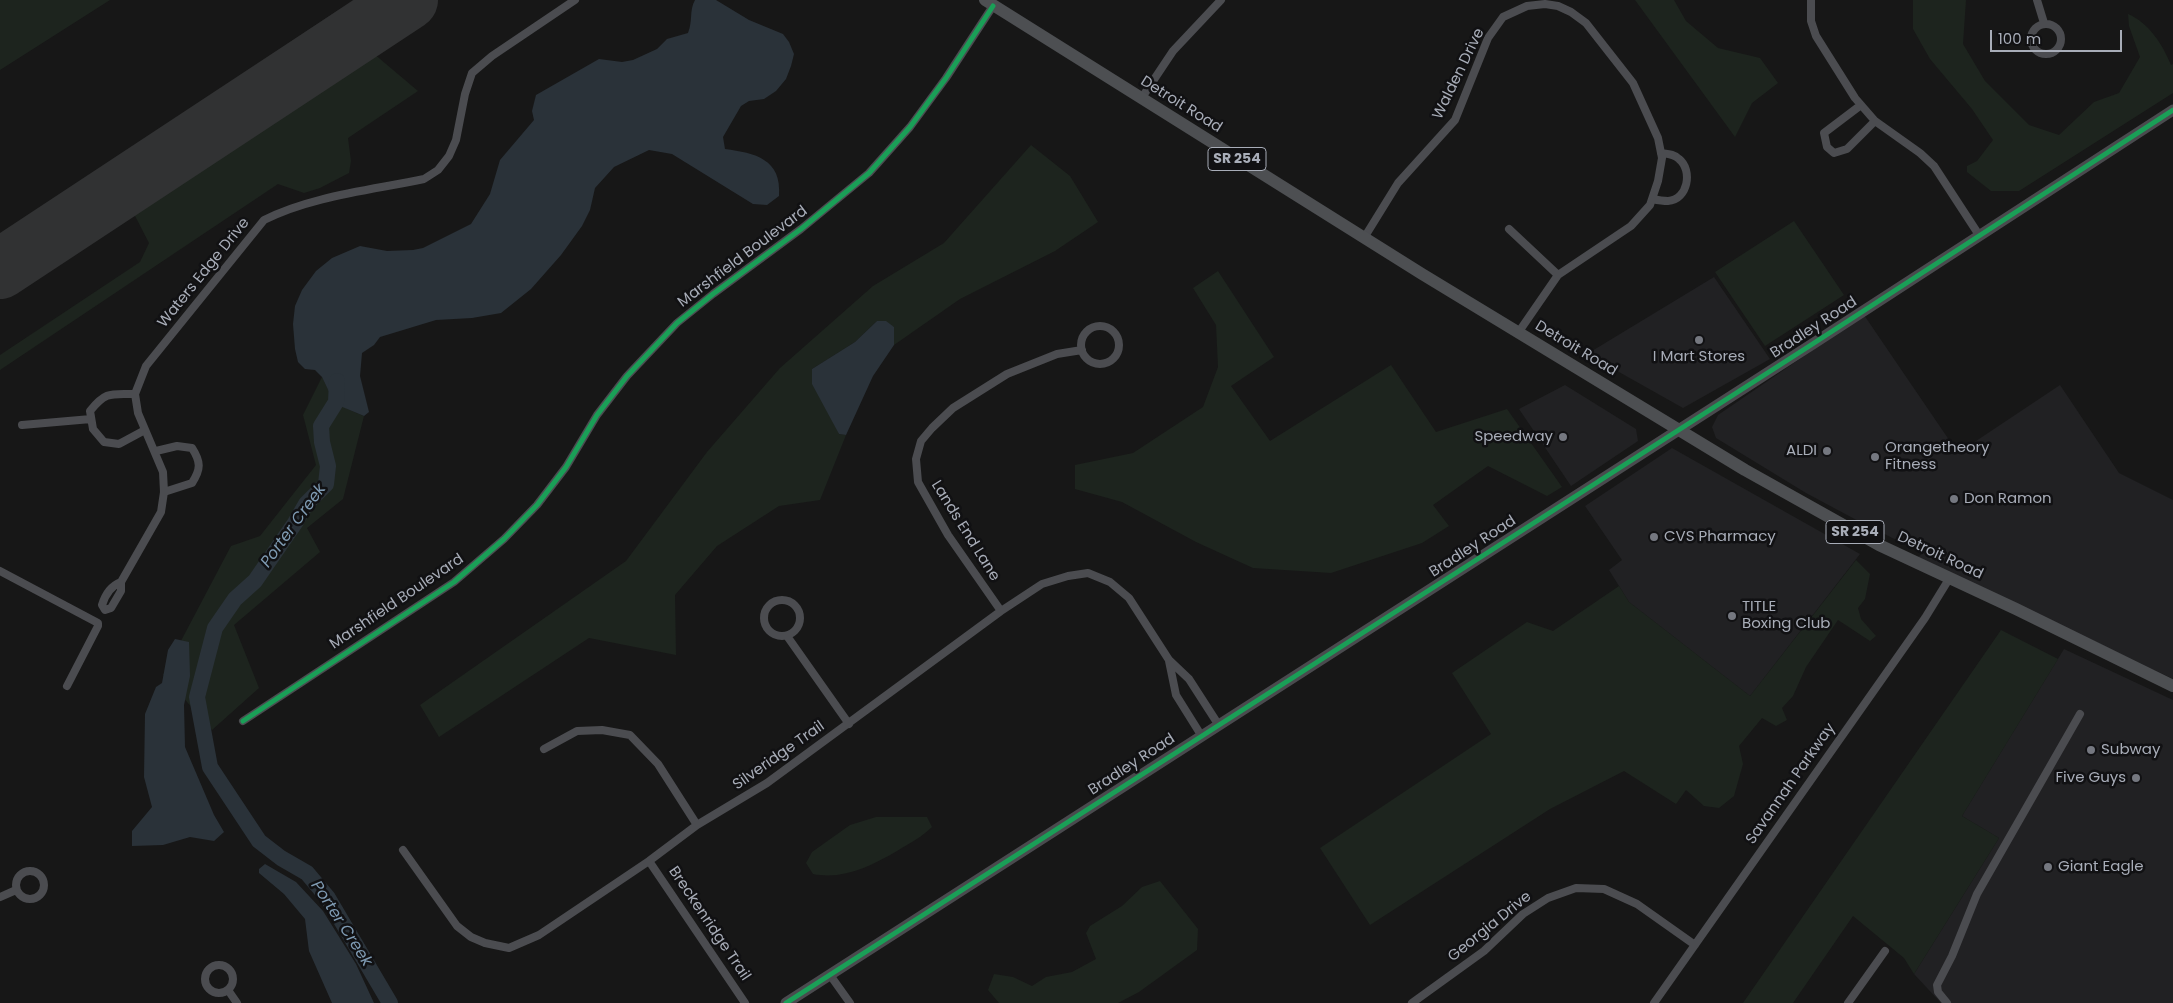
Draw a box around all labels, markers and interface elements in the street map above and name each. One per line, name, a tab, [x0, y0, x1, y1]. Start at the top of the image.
scale bar	[1993, 20, 2126, 52]
street label: Walden Drive	[1429, 26, 1489, 122]
text: 100 m	[1998, 28, 2041, 49]
street label: Detroit Road	[1137, 73, 1225, 137]
road number: SR 254	[1208, 148, 1266, 170]
street label: Marshfield Boulevard	[675, 202, 811, 312]
street label: Waters Edge Drive	[154, 215, 254, 331]
street label: Bradley Road	[1767, 293, 1861, 363]
street label: Detroit Road	[1532, 317, 1620, 381]
marker: I Mart Stores	[1693, 334, 1705, 346]
place label: I Mart Stores	[1653, 348, 1745, 366]
place label: Speedway	[1474, 428, 1553, 446]
marker: Speedway	[1557, 431, 1569, 443]
place label: Orangetheory Fitness	[1885, 439, 1990, 474]
place label: ALDI	[1786, 442, 1817, 460]
marker: ALDI	[1821, 445, 1833, 457]
marker: Orangetheory Fitness	[1869, 451, 1881, 463]
street label: Lands End Lane	[927, 477, 1003, 585]
water label: Porter Creek	[257, 481, 331, 571]
place label: Don Ramon	[1964, 490, 2052, 508]
marker: Don Ramon	[1948, 493, 1960, 505]
street label: Bradley Road	[1426, 512, 1520, 582]
road number: SR 254	[1826, 520, 1884, 544]
place label: CVS Pharmacy	[1664, 528, 1776, 546]
street label: Detroit Road	[1894, 528, 1986, 584]
marker: CVS Pharmacy	[1648, 531, 1660, 543]
street label: Marshfield Boulevard	[327, 550, 467, 654]
place label: TITLE Boxing Club	[1742, 598, 1830, 633]
marker: TITLE Boxing Club	[1726, 610, 1738, 622]
street label: Silveridge Trail	[730, 718, 828, 794]
street label: Savannah Parkway	[1742, 720, 1840, 848]
street label: Bradley Road	[1085, 730, 1179, 800]
place label: Subway	[2101, 741, 2160, 759]
marker: Subway	[2085, 744, 2097, 756]
place label: Five Guys	[2055, 769, 2126, 787]
marker: Five Guys	[2130, 772, 2142, 784]
place label: Giant Eagle	[2058, 858, 2144, 876]
marker: Giant Eagle	[2042, 861, 2054, 873]
street label: Breckenridge Trail	[664, 863, 754, 985]
water label: Porter Creek	[306, 878, 376, 970]
street label: Georgia Drive	[1445, 888, 1535, 966]

